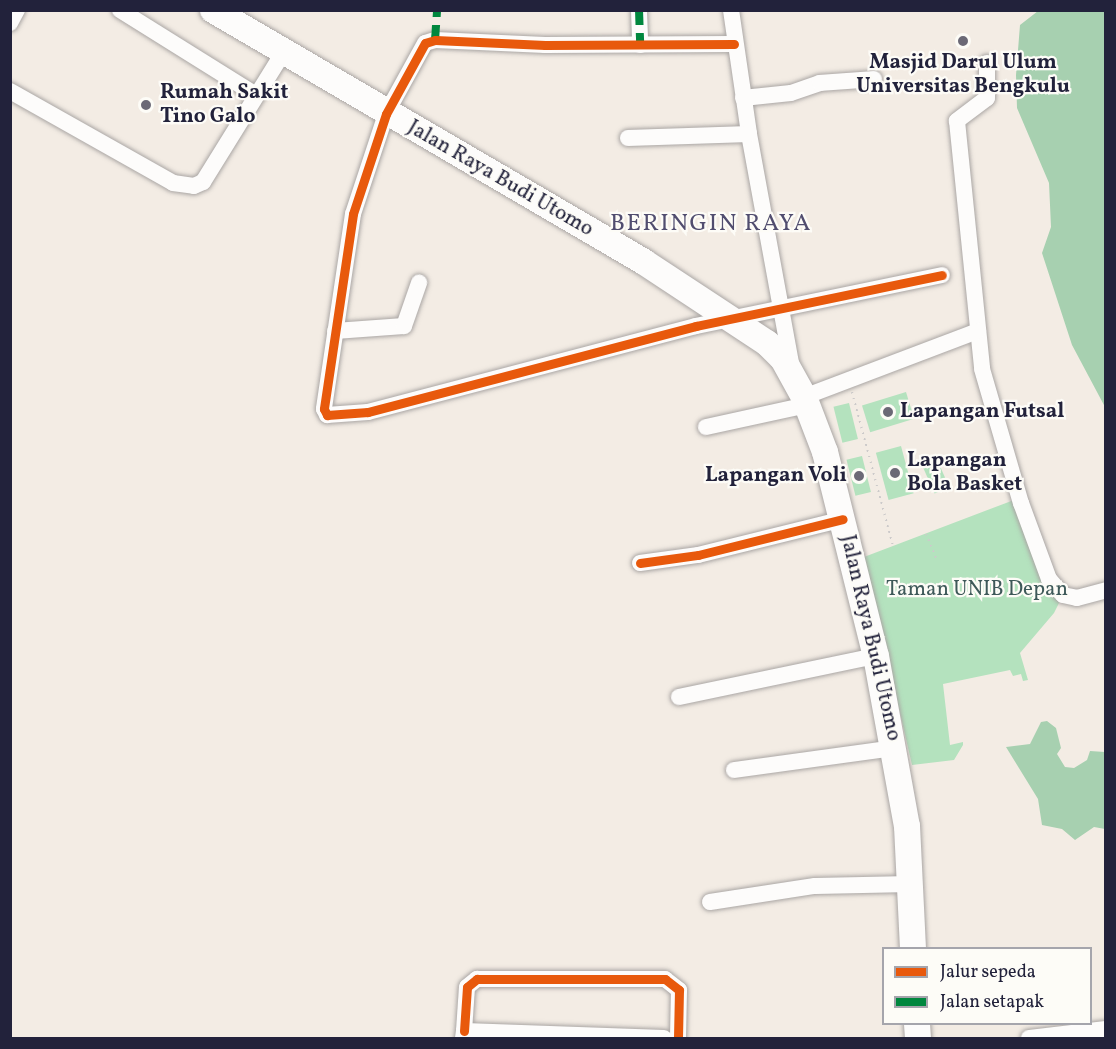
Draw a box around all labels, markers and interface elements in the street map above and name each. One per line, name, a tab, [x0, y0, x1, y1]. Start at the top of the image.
marker: Masjid Darul Ulum Universitas Bengkulu	[956, 34, 970, 48]
place label: Masjid Darul Ulum Universitas Bengkulu	[856, 50, 1070, 100]
place label: Rumah Sakit Tino Galo	[160, 80, 288, 130]
marker: Rumah Sakit Tino Galo	[137, 96, 155, 114]
street label: Jalan Raya Budi Utomo	[403, 115, 597, 243]
district label: BERINGIN RAYA	[610, 211, 812, 239]
place label: Lapangan Futsal	[900, 399, 1064, 425]
marker: Lapangan Futsal	[881, 405, 895, 419]
place label: Lapangan Bola Basket	[907, 448, 1022, 498]
place label: Lapangan Voli	[704, 463, 847, 489]
marker: Lapangan Bola Basket	[888, 466, 902, 480]
marker: Lapangan Voli	[852, 469, 866, 483]
street label: Jalan Raya Budi Utomo	[834, 533, 906, 743]
park label: Taman UNIB Depan	[886, 577, 1068, 603]
legend	[882, 947, 1092, 1025]
text: Jalur sepeda	[940, 960, 1036, 985]
text: Jalan setapak	[940, 990, 1044, 1015]

